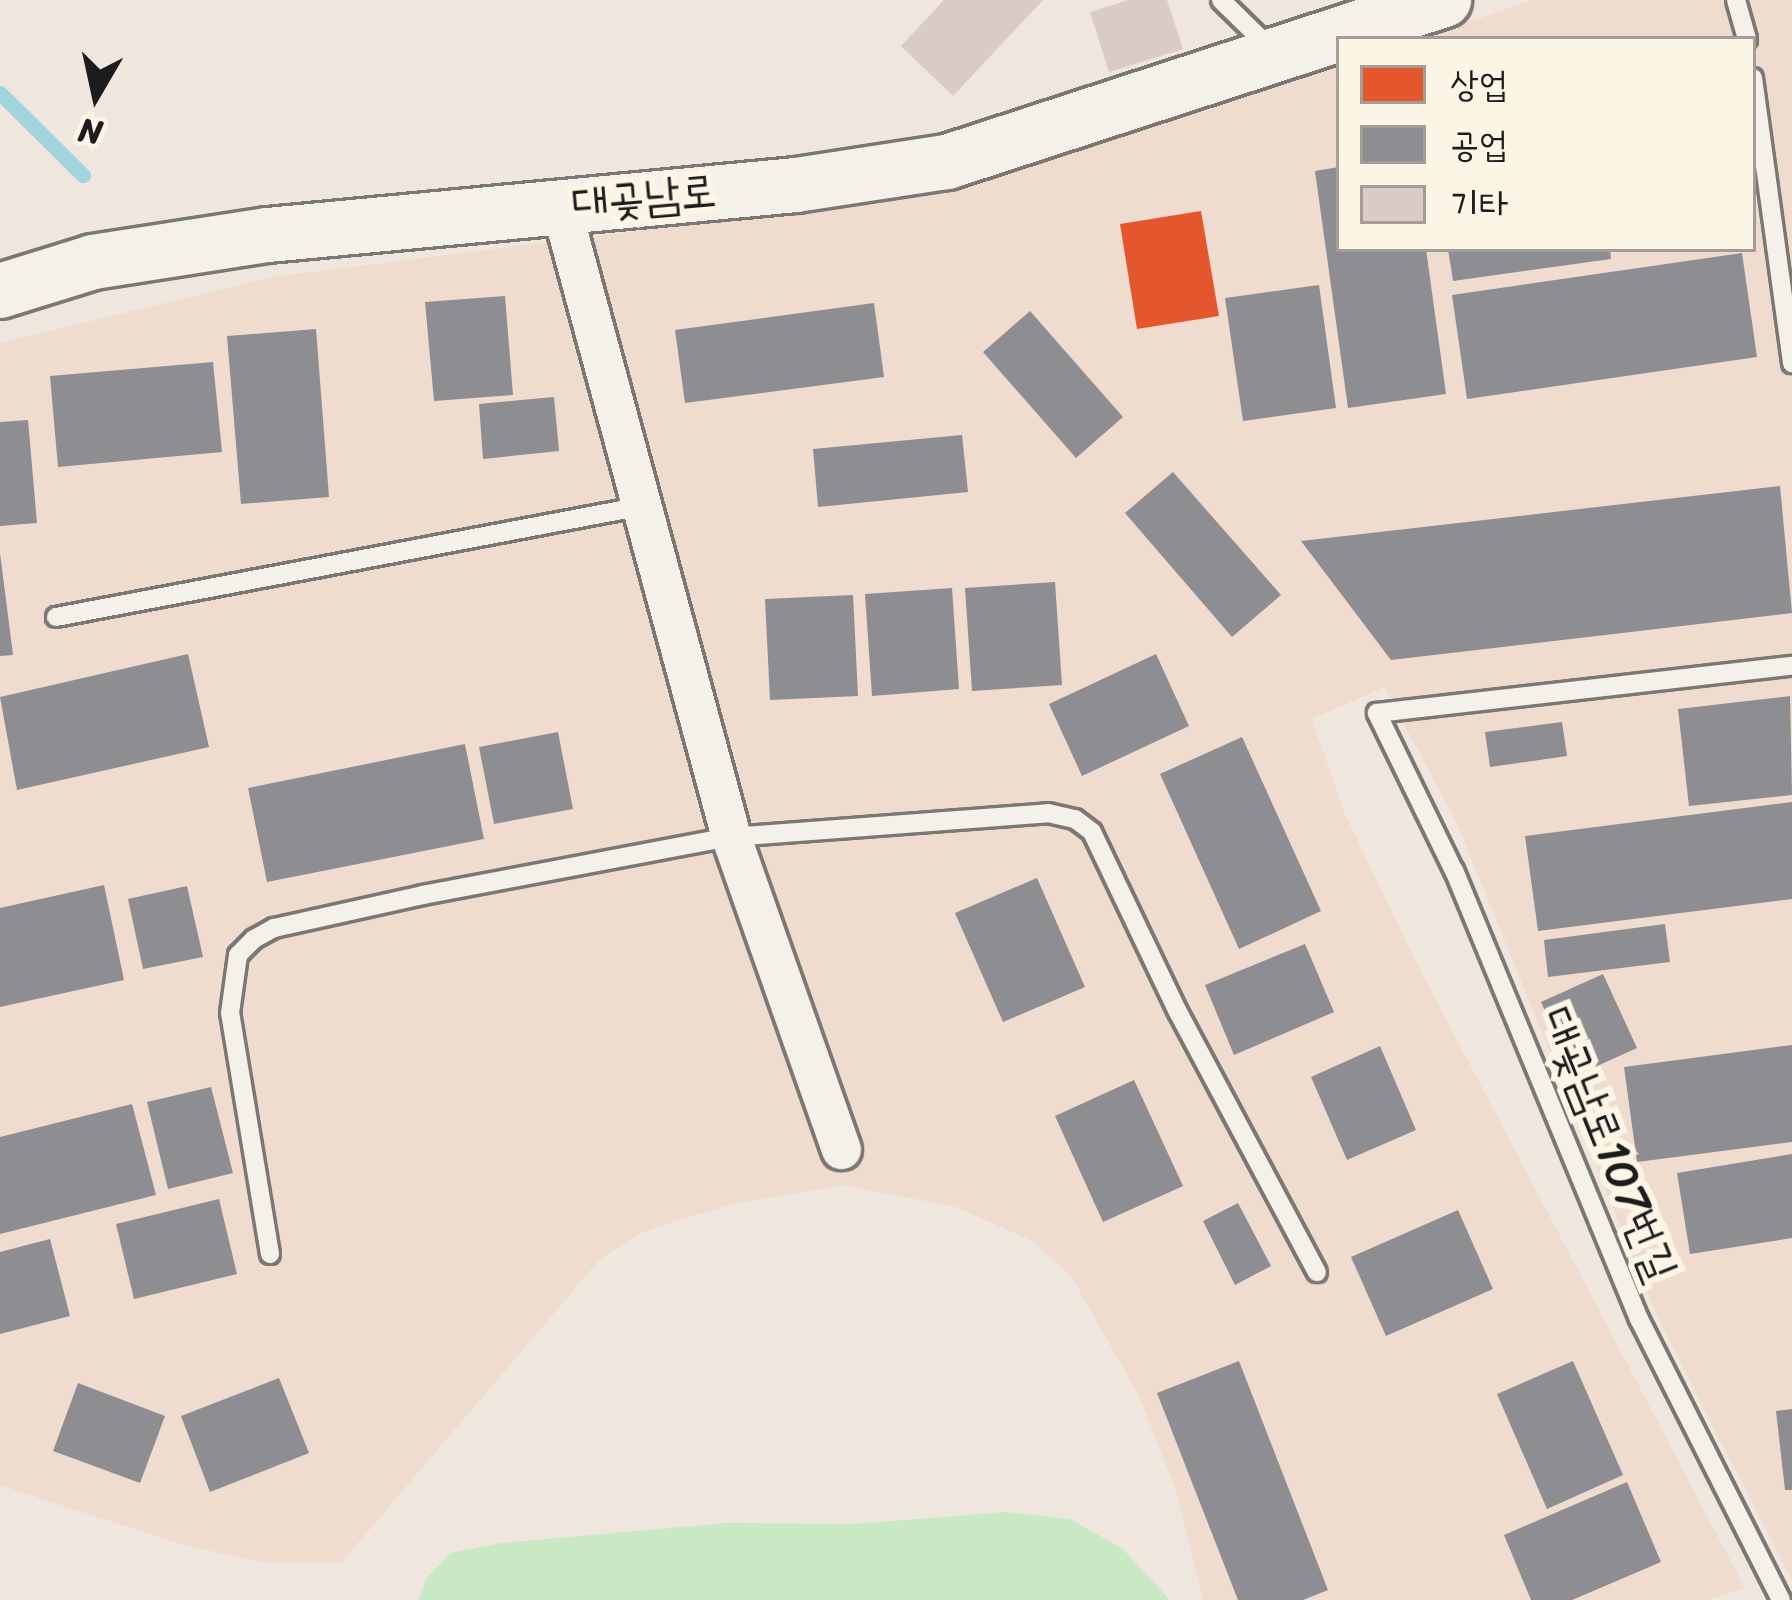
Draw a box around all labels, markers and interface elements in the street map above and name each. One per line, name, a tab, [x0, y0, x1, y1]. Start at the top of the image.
north arrow	[36, 36, 156, 156]
legend	[1336, 36, 1756, 252]
text: 상업	[1450, 52, 1508, 116]
text: N	[75, 101, 106, 162]
text: 공업	[1450, 112, 1508, 176]
street label: 대곶남로	[570, 164, 718, 230]
text: 기타	[1450, 172, 1508, 236]
street label: 대곶남로107번길	[1530, 999, 1688, 1289]

